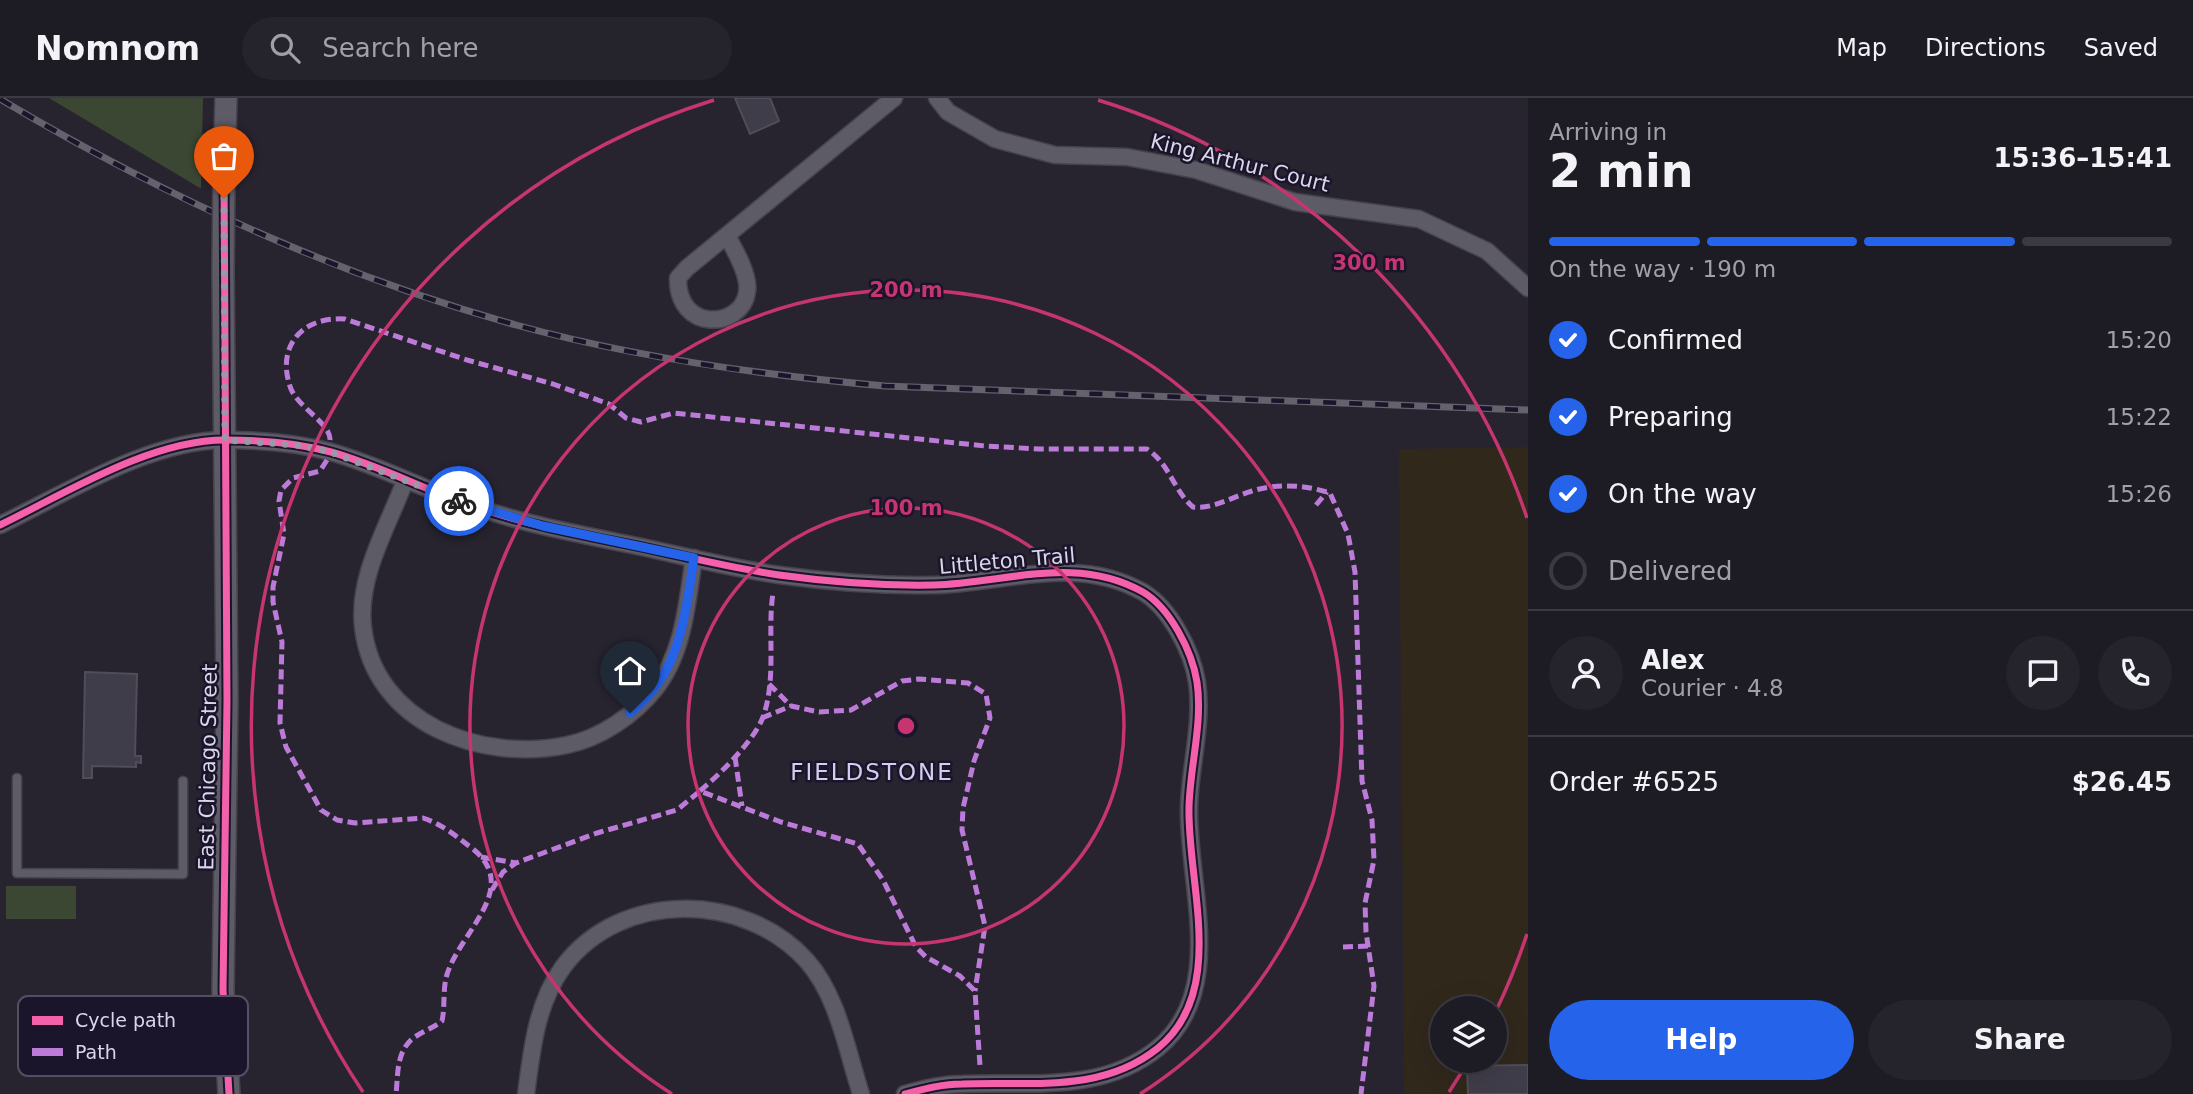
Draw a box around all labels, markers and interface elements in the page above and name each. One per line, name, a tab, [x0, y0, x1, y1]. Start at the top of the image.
search box	[242, 17, 732, 80]
text: Nomnom	[35, 29, 200, 68]
icon: search	[266, 29, 304, 67]
text: Search here	[322, 33, 478, 63]
text: Map	[1836, 34, 1887, 62]
text: Directions	[1925, 34, 2046, 62]
text: Saved	[2084, 34, 2158, 62]
text: Arriving in	[1549, 119, 1667, 145]
pin	[194, 126, 254, 198]
street label: King Arthur Court	[1148, 129, 1332, 197]
icon: bag	[205, 137, 243, 175]
text: 15:36–15:41	[1993, 143, 2172, 173]
text: 2 min	[1549, 144, 1693, 198]
text: 300 m	[1332, 251, 1406, 275]
text: On the way · 190 m	[1549, 256, 1776, 282]
text: 200 m	[869, 278, 943, 302]
icon: check	[1549, 321, 1587, 359]
text: Confirmed	[1608, 325, 1743, 355]
text: 15:20	[2106, 327, 2172, 353]
icon: check	[1549, 398, 1587, 436]
text: Preparing	[1608, 402, 1733, 432]
text: 15:22	[2106, 404, 2172, 430]
courier	[424, 466, 494, 536]
icon: check	[1549, 475, 1587, 513]
text: On the way	[1608, 479, 1757, 509]
text: 15:26	[2106, 481, 2172, 507]
icon: bike	[440, 482, 478, 520]
text: 100 m	[869, 496, 943, 520]
street label: Littleton Trail	[938, 543, 1076, 579]
text: Delivered	[1608, 556, 1732, 586]
button: person	[1549, 636, 1623, 710]
button: chat	[2006, 636, 2080, 710]
button: phone	[2098, 636, 2172, 710]
pin	[600, 641, 660, 713]
text: Alex	[1641, 645, 1704, 675]
icon: home	[611, 652, 649, 690]
street label: East Chicago Street	[194, 663, 222, 871]
text: Courier · 4.8	[1641, 675, 1784, 701]
centre of rings	[894, 714, 918, 738]
district label: FIELDSTONE	[790, 759, 954, 785]
text: Order #6525	[1549, 767, 1719, 797]
text: $26.45	[2072, 767, 2172, 797]
legend	[18, 996, 248, 1076]
map controls	[1430, 996, 1507, 1073]
button: layers	[1430, 996, 1507, 1073]
button: Help	[1549, 1000, 1854, 1080]
button: Share	[1868, 1000, 2172, 1080]
text: Cycle path	[75, 1009, 176, 1031]
text: Path	[75, 1041, 117, 1063]

